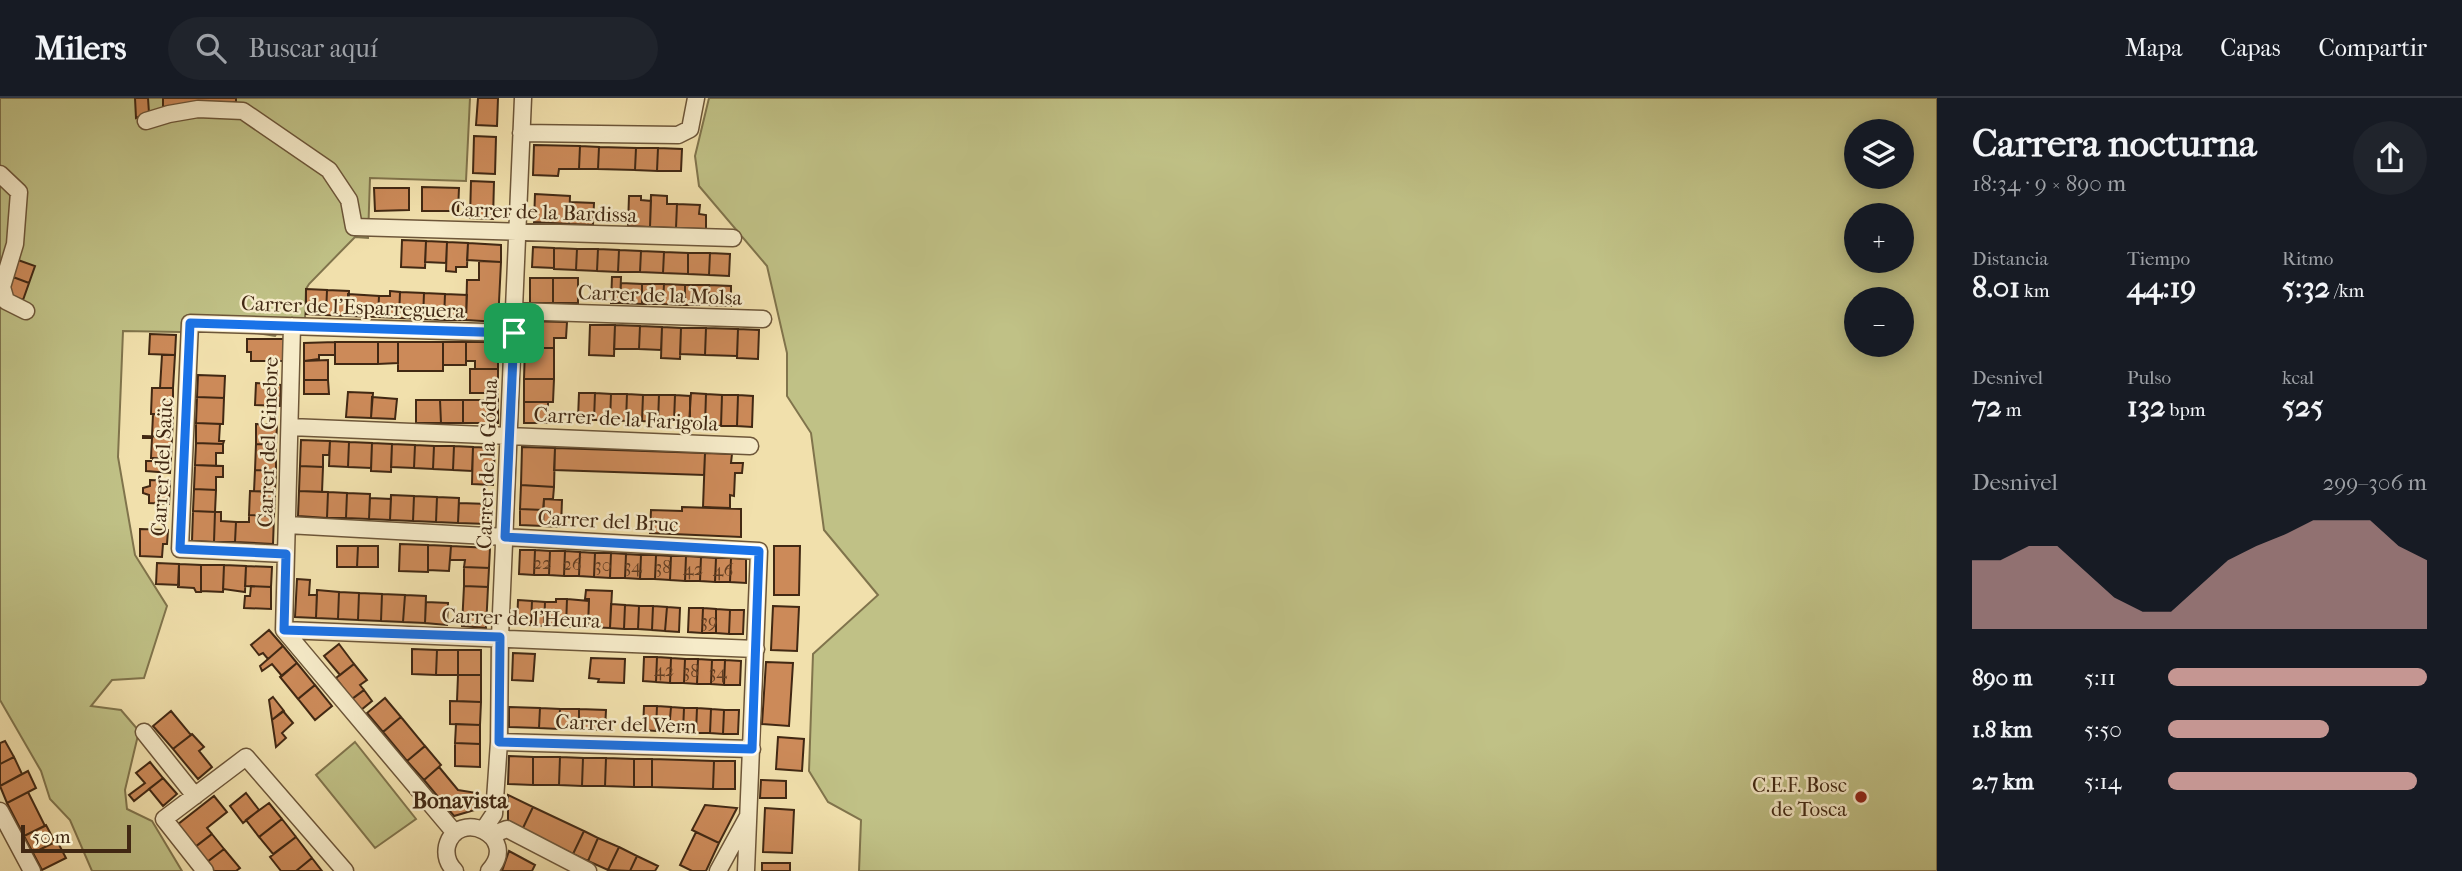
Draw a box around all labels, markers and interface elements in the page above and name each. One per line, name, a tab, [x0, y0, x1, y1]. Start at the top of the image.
search box	[168, 17, 658, 80]
text: Milers	[35, 29, 126, 68]
icon: search	[192, 29, 230, 67]
text: Buscar aquí	[248, 33, 378, 64]
text: Mapa	[2125, 34, 2182, 62]
text: Capas	[2220, 34, 2281, 62]
text: Compartir	[2319, 34, 2427, 62]
map controls	[1844, 119, 1914, 357]
button: layers	[1844, 119, 1914, 189]
text: Carrera nocturna	[1972, 121, 2257, 166]
button: share	[2353, 121, 2427, 195]
text: 18:34 · 9 × 890 m	[1972, 170, 2126, 197]
street label: Carrer de la Bardissa	[450, 197, 638, 227]
button: +	[1844, 203, 1914, 273]
text: Distancia	[1972, 248, 2048, 270]
text: Tiempo	[2127, 248, 2190, 270]
text: Ritmo	[2282, 248, 2333, 270]
text: 8.01	[1972, 270, 2020, 305]
text: 44:19	[2127, 270, 2196, 305]
text: 5:32	[2282, 270, 2330, 305]
street label: Carrer de la Molsa	[577, 280, 743, 310]
text: km	[2020, 280, 2050, 302]
text: /km	[2330, 280, 2364, 302]
button: −	[1844, 287, 1914, 357]
street label: Carrer de l'Esparreguera	[241, 291, 466, 323]
pin	[484, 303, 544, 363]
icon: arrive	[495, 314, 533, 352]
street label: Carrer del Ginebre	[253, 356, 283, 528]
text: Desnivel	[1972, 367, 2043, 389]
text: Pulso	[2127, 367, 2171, 389]
text: kcal	[2282, 367, 2314, 389]
street label: Carrer de la Gódua	[472, 378, 502, 549]
text: 72	[1972, 389, 2002, 424]
text: 132	[2127, 389, 2165, 424]
text: 525	[2282, 389, 2323, 424]
street label: Carrer del Saüc	[146, 397, 178, 537]
text: m	[2002, 399, 2022, 421]
text: bpm	[2165, 399, 2205, 421]
street label: Carrer de la Farigola	[533, 402, 719, 436]
text: Desnivel	[1972, 469, 2058, 496]
text: 299–306 m	[2322, 469, 2427, 496]
street label: Carrer del Bruc	[537, 505, 679, 537]
house number: 22	[533, 553, 551, 574]
house number: 26	[562, 554, 582, 575]
house number: 30	[594, 555, 612, 576]
house number: 34	[624, 556, 642, 577]
house number: 38	[655, 557, 671, 578]
house number: 42	[683, 559, 703, 580]
house number: 46	[713, 560, 733, 581]
street label: Carrer de l'Heura	[441, 603, 601, 633]
house number: 39	[701, 611, 717, 632]
house number: 42	[654, 660, 674, 681]
house number: 38	[683, 661, 699, 682]
house number: 34	[709, 662, 727, 683]
text: 890 m	[1972, 664, 2032, 691]
text: 5:11	[2084, 664, 2116, 691]
street label: Carrer del Vern	[555, 710, 697, 738]
text: 1.8 km	[1972, 716, 2032, 743]
text: 5:50	[2084, 716, 2122, 743]
text: 2.7 km	[1972, 768, 2034, 795]
text: 5:14	[2084, 768, 2121, 795]
place label: C.E.F. Bosc de Tosca	[1752, 773, 1847, 821]
district label: Bonavista	[412, 787, 509, 814]
marker: C.E.F. Bosc de Tosca	[1853, 789, 1869, 805]
scale bar	[21, 822, 131, 854]
text: 50 m	[32, 826, 71, 848]

